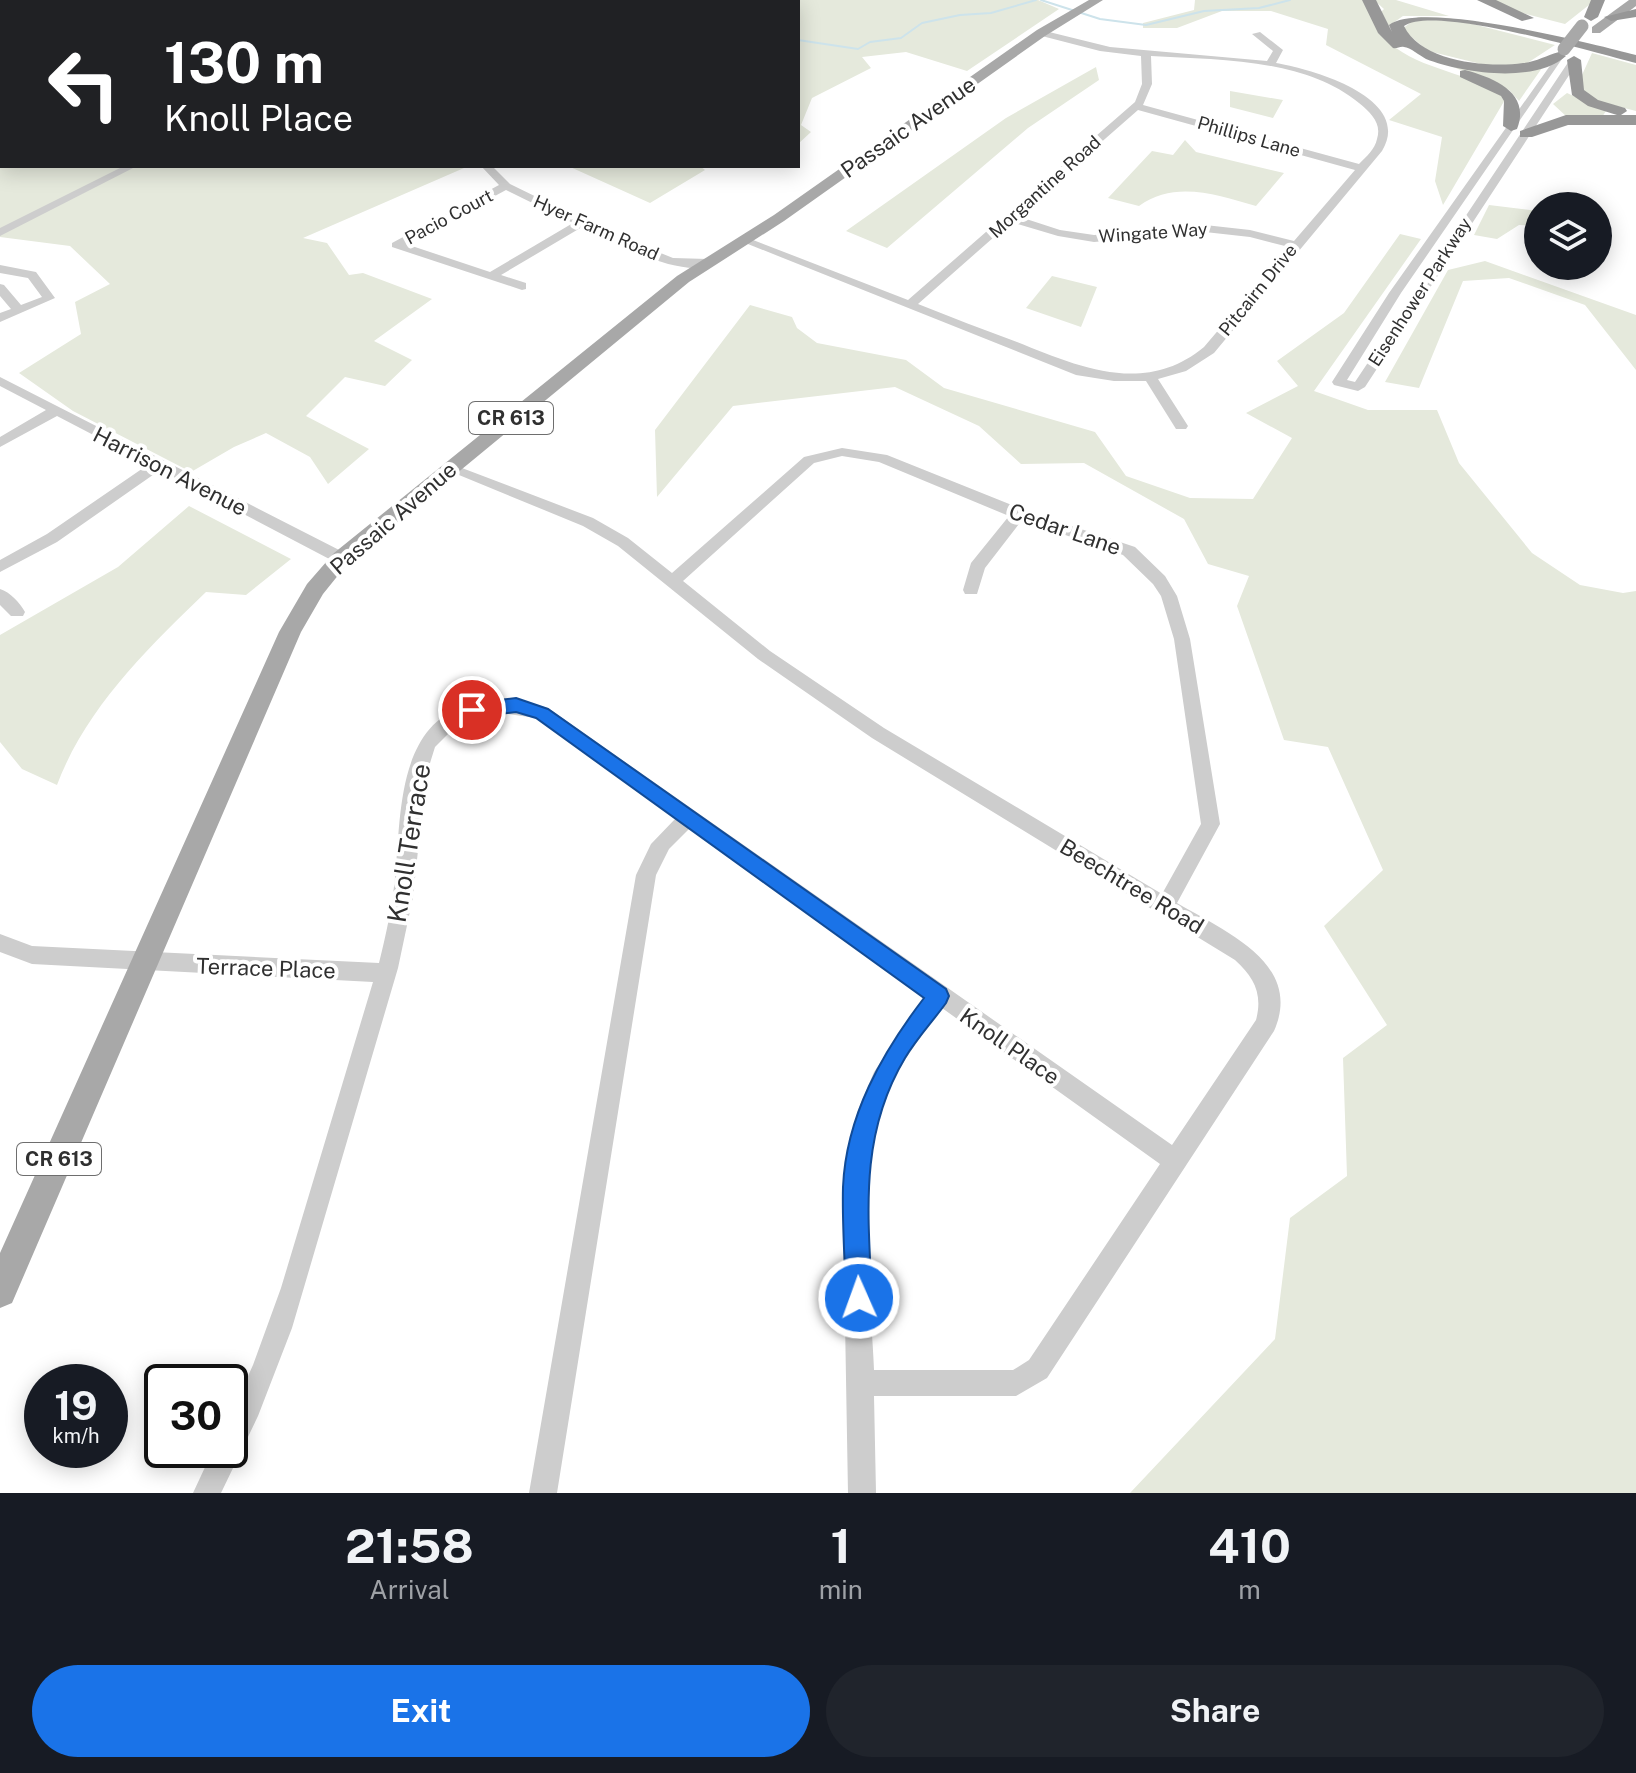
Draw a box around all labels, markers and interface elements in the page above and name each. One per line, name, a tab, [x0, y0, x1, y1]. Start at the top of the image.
text: 130 m	[164, 30, 324, 96]
icon: left	[32, 32, 136, 136]
street label: Passaic Avenue	[836, 71, 980, 183]
text: Knoll Place	[164, 97, 353, 139]
street label: Phillips Lane	[1195, 112, 1303, 161]
street label: Morgantine Road	[985, 131, 1105, 242]
street label: Pacio Court	[401, 185, 496, 249]
street label: Hyer Farm Road	[530, 191, 662, 265]
map controls	[1524, 192, 1612, 280]
button: layers	[1524, 192, 1612, 280]
street label: Eisenhower Parkway	[1364, 213, 1476, 370]
street label: Wingate Way	[1098, 218, 1208, 247]
street label: Pitcairn Drive	[1214, 240, 1301, 340]
road number: CR 613	[469, 402, 553, 434]
street label: Harrison Avenue	[89, 421, 251, 521]
street label: Passaic Avenue	[325, 456, 461, 580]
street label: Cedar Lane	[1006, 498, 1124, 560]
pin	[438, 676, 506, 744]
icon: arrive	[450, 688, 494, 732]
street label: Knoll Terrace	[381, 761, 436, 925]
street label: Beechtree Road	[1055, 833, 1209, 939]
street label: Terrace Place	[196, 953, 336, 983]
street label: Knoll Place	[955, 1002, 1065, 1090]
road number: CR 613	[17, 1143, 101, 1175]
position arrow	[817, 1256, 901, 1340]
speed limit sign: 30	[144, 1364, 248, 1468]
text: 19	[54, 1382, 98, 1429]
text: km/h	[52, 1424, 100, 1448]
text: 21:58	[345, 1517, 474, 1574]
text: 1	[831, 1517, 851, 1574]
text: 410	[1208, 1517, 1291, 1574]
text: Arrival	[369, 1574, 450, 1605]
text: min	[819, 1574, 863, 1605]
text: m	[1238, 1574, 1261, 1605]
button: Exit	[32, 1665, 810, 1757]
button: Share	[826, 1665, 1604, 1757]

